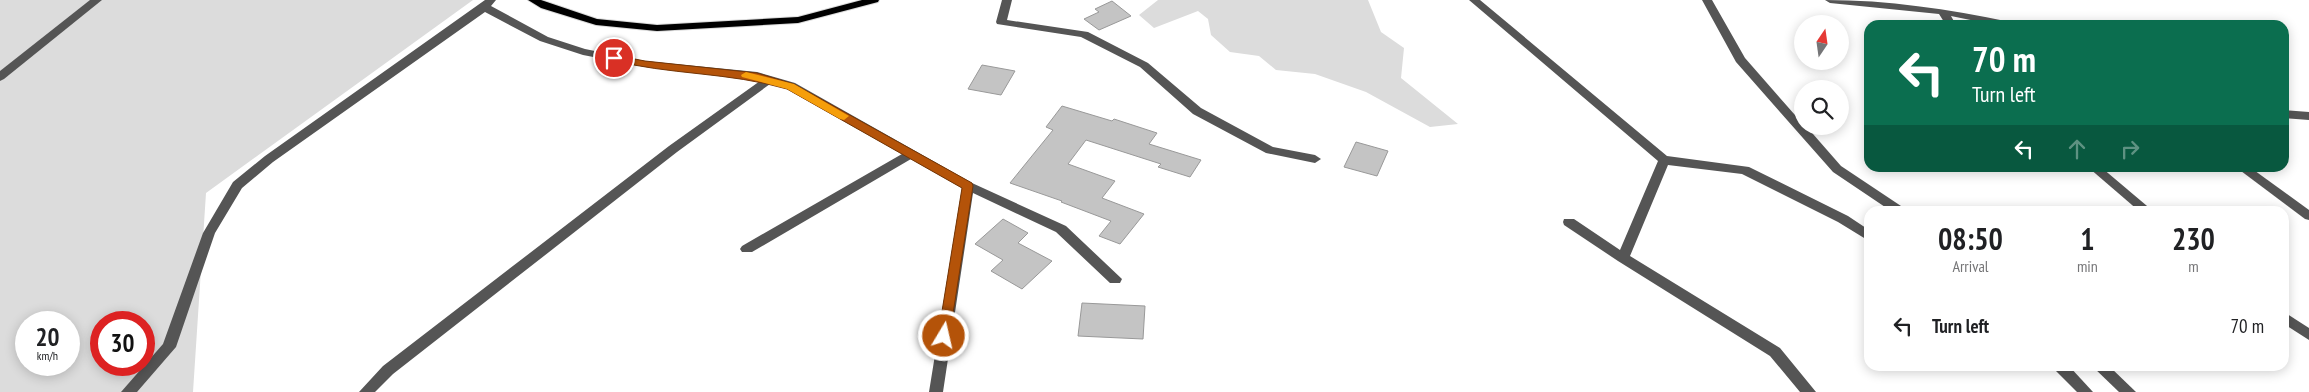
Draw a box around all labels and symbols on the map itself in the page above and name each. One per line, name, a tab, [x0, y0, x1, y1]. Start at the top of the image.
north arrow	[1794, 15, 1849, 70]
pin	[593, 37, 635, 79]
position arrow	[917, 309, 969, 361]
speed limit sign: 30	[90, 311, 155, 376]

